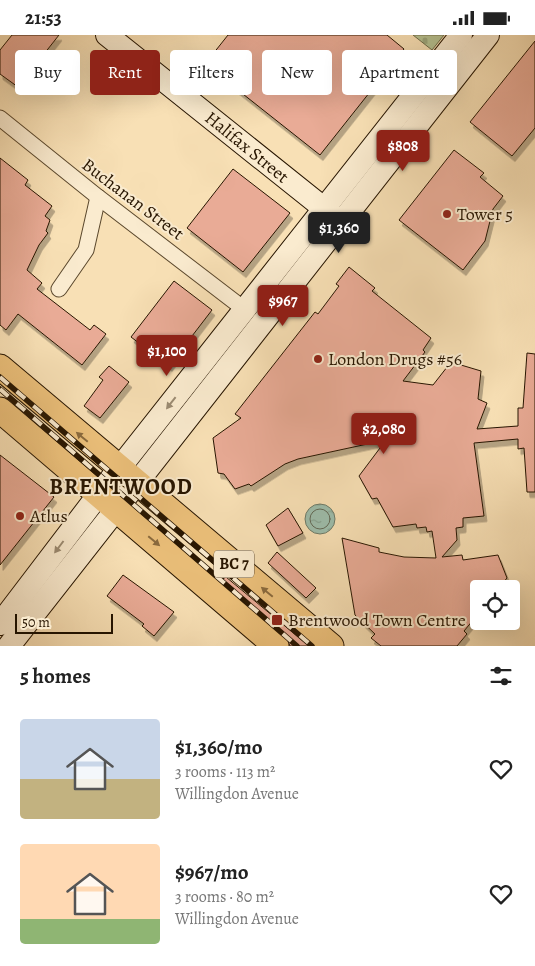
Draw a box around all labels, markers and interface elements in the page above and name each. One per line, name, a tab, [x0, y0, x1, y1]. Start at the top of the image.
text: 21:53	[25, 5, 62, 31]
chip: Buy	[15, 50, 80, 95]
chip: Rent	[90, 50, 160, 95]
chip: Filters	[170, 50, 252, 95]
chip: New	[262, 50, 332, 95]
chip: Apartment	[342, 50, 457, 95]
street label: Halifax Street	[200, 106, 294, 188]
pin: $808	[373, 129, 433, 172]
text: $808	[388, 135, 418, 157]
street label: Buchanan Street	[77, 153, 189, 245]
place label: Tower 5	[457, 202, 513, 226]
marker: Tower 5	[441, 208, 453, 220]
pin: $1,360	[298, 211, 380, 254]
text: $1,360	[319, 217, 359, 239]
pin: $967	[253, 285, 313, 327]
text: $967	[268, 290, 298, 312]
pin: $1,100	[126, 335, 208, 377]
text: $1,100	[147, 340, 187, 362]
place label: London Drugs #56	[328, 347, 462, 371]
marker: London Drugs #56	[312, 353, 324, 365]
one-way arrow	[166, 396, 177, 409]
pin: $2,080	[343, 413, 425, 455]
text: $2,080	[362, 418, 406, 440]
one-way arrow	[76, 431, 89, 442]
district label: BRENTWOOD	[49, 472, 193, 502]
place label: Atlus	[29, 504, 68, 528]
marker: Atlus	[14, 510, 26, 522]
one-way arrow	[147, 535, 160, 546]
one-way arrow	[53, 540, 64, 553]
road number: BC 7	[214, 551, 254, 577]
map controls	[470, 580, 520, 630]
button: locate	[470, 580, 520, 630]
one-way arrow	[261, 586, 274, 597]
place label: Brentwood Town Centre	[288, 608, 466, 632]
scale bar	[15, 611, 112, 634]
text: 50 m	[22, 613, 50, 632]
marker: Brentwood Town Centre	[270, 613, 284, 627]
text: 5 homes	[20, 662, 91, 690]
icon: filters	[487, 662, 515, 690]
text: $1,360/mo	[175, 733, 263, 761]
icon: home	[60, 739, 120, 799]
icon: heart	[487, 755, 515, 783]
text: 3 rooms · 113 m²	[175, 761, 275, 783]
text: Willingdon Avenue	[175, 783, 299, 805]
text: $967/mo	[175, 858, 249, 886]
icon: home	[60, 864, 120, 924]
icon: heart	[487, 880, 515, 908]
text: 3 rooms · 80 m²	[175, 886, 274, 908]
text: Willingdon Avenue	[175, 908, 299, 930]

